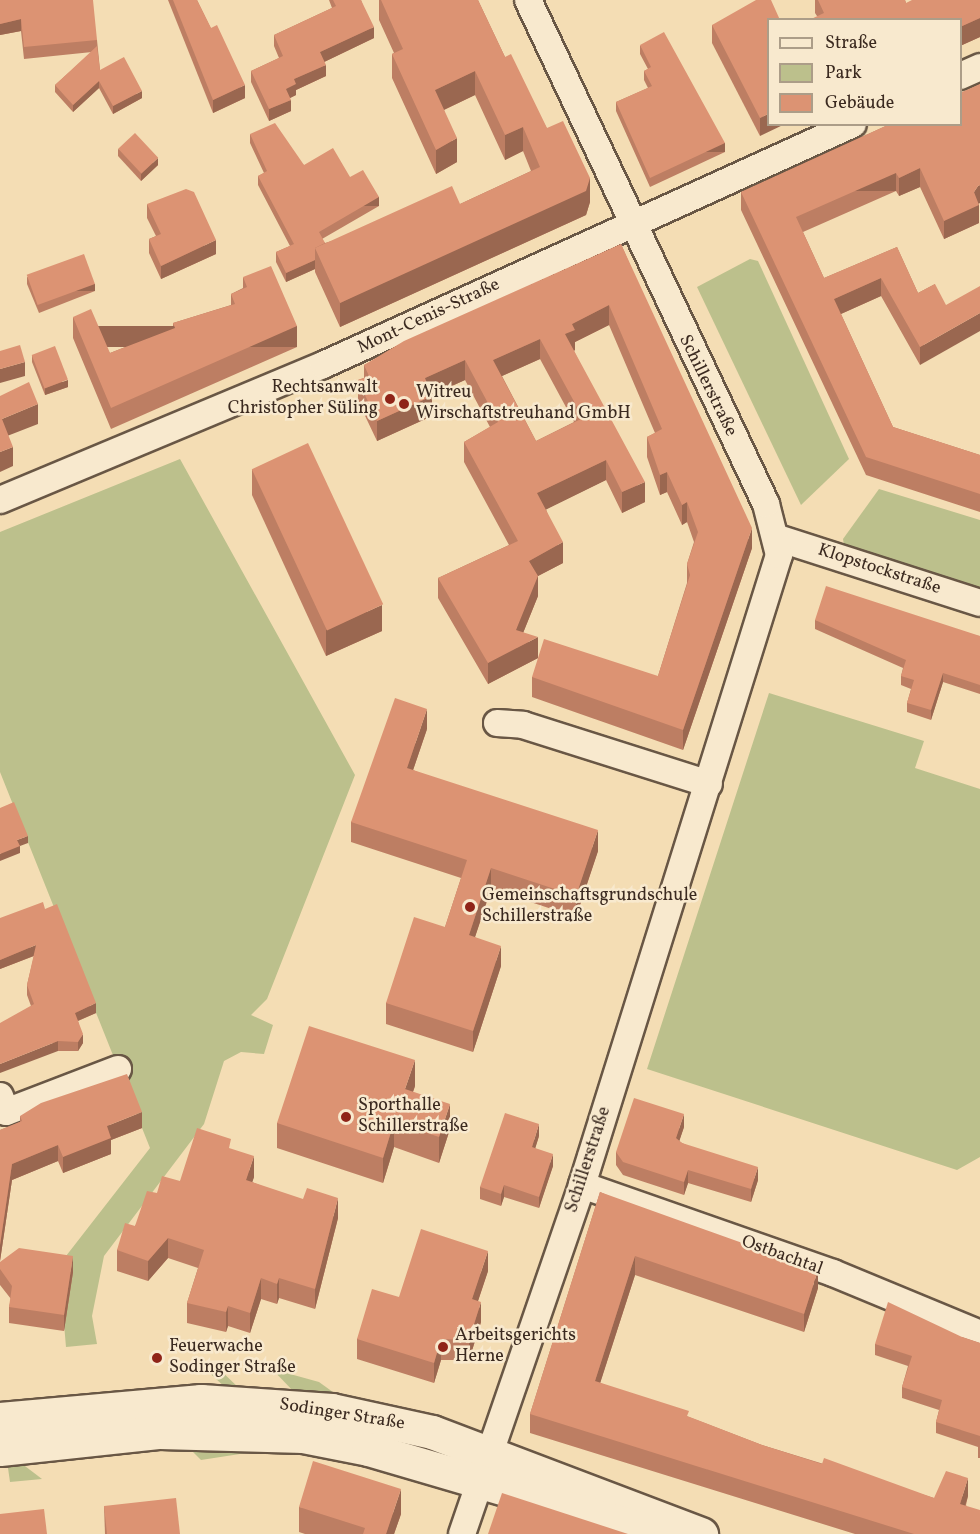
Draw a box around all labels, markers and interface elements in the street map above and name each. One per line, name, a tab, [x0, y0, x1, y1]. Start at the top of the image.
legend	[767, 18, 962, 126]
text: Straße	[825, 31, 877, 56]
text: Park	[825, 61, 862, 86]
text: Gebäude	[825, 91, 894, 116]
street label: Mont-Cenis-Straße	[354, 275, 504, 359]
street label: Schillerstraße	[673, 332, 741, 440]
place label: Rechtsanwalt Christopher Süling	[228, 378, 378, 420]
place label: Witreu Wirschaftstreuhand GmbH	[416, 383, 631, 426]
marker: Rechtsanwalt Christopher Süling	[383, 392, 397, 406]
marker: Witreu Wirschaftstreuhand GmbH	[397, 397, 411, 411]
street label: Klopstockstraße	[815, 540, 943, 600]
place label: Gemeinschaftsgrundschule Schillerstraße	[482, 886, 697, 928]
marker: Gemeinschaftsgrundschule Schillerstraße	[463, 900, 477, 914]
place label: Sporthalle Schillerstraße	[358, 1096, 468, 1138]
street label: Schillerstraße	[562, 1104, 616, 1216]
marker: Sporthalle Schillerstraße	[339, 1110, 353, 1124]
street label: Ostbachtal	[738, 1231, 826, 1281]
place label: Arbeitsgerichts Herne	[455, 1326, 576, 1368]
place label: Feuerwache Sodinger Straße	[169, 1337, 296, 1380]
marker: Arbeitsgerichts Herne	[436, 1340, 450, 1354]
marker: Feuerwache Sodinger Straße	[150, 1351, 164, 1365]
street label: Sodinger Straße	[278, 1394, 406, 1436]

